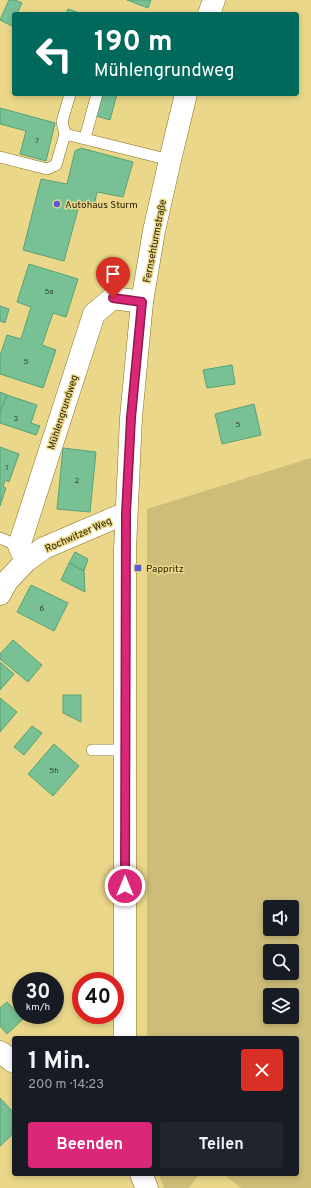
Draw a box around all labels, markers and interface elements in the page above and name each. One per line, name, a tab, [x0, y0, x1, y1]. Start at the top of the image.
text: 190 m	[94, 25, 172, 61]
icon: left	[28, 28, 80, 80]
text: Mühlengrundweg	[94, 60, 234, 83]
house number: 7	[35, 136, 39, 146]
marker: Autohaus Sturm	[52, 199, 62, 209]
place label: Autohaus Sturm	[65, 199, 138, 212]
street label: Fernsehturmstraße	[141, 199, 170, 284]
pin	[96, 257, 130, 298]
icon: arrive	[102, 263, 124, 285]
house number: 5a	[44, 287, 54, 297]
house number: 5	[24, 357, 29, 367]
street label: Mühlengrundweg	[45, 373, 82, 452]
house number: 3	[14, 414, 19, 424]
house number: 5	[236, 420, 241, 430]
house number: 1	[6, 463, 8, 473]
house number: 2	[75, 476, 80, 486]
street label: Rochwitzer Weg	[43, 515, 114, 556]
marker: Pappritz	[133, 563, 143, 573]
place label: Pappritz	[146, 563, 184, 576]
house number: 6	[40, 604, 45, 614]
house number: 5h	[49, 766, 59, 776]
position arrow	[104, 865, 146, 907]
map controls	[263, 900, 299, 1024]
button: sound	[263, 900, 299, 936]
button: search	[263, 944, 299, 980]
speed limit sign: 40	[72, 972, 124, 1024]
text: 30	[26, 980, 50, 1006]
button: layers	[263, 988, 299, 1024]
text: km/h	[26, 1001, 50, 1014]
text: 1 Min.	[28, 1047, 90, 1077]
button: close	[241, 1049, 283, 1091]
text: 200 m · 14:23	[28, 1077, 104, 1093]
button: Beenden	[28, 1122, 152, 1168]
button: Teilen	[160, 1122, 283, 1168]

